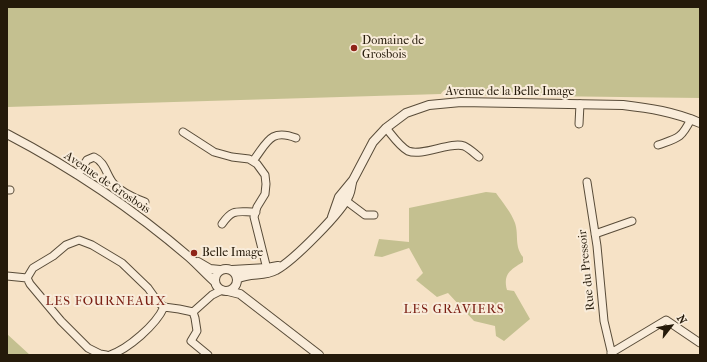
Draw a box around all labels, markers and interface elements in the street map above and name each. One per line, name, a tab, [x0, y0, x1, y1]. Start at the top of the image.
place label: Domaine de Grosbois	[362, 34, 424, 62]
marker: Domaine de Grosbois	[349, 43, 359, 53]
street label: Avenue de la Belle Image	[445, 85, 575, 99]
street label: Avenue de Grosbois	[61, 149, 153, 217]
street label: Rue du Pressoir	[576, 229, 598, 311]
place label: Belle Image	[202, 246, 263, 260]
marker: Belle Image	[189, 248, 199, 258]
district label: LES FOURNEAUX	[45, 294, 167, 310]
district label: LES GRAVIERS	[403, 302, 505, 318]
north arrow	[651, 306, 691, 346]
text: N	[674, 313, 689, 326]

